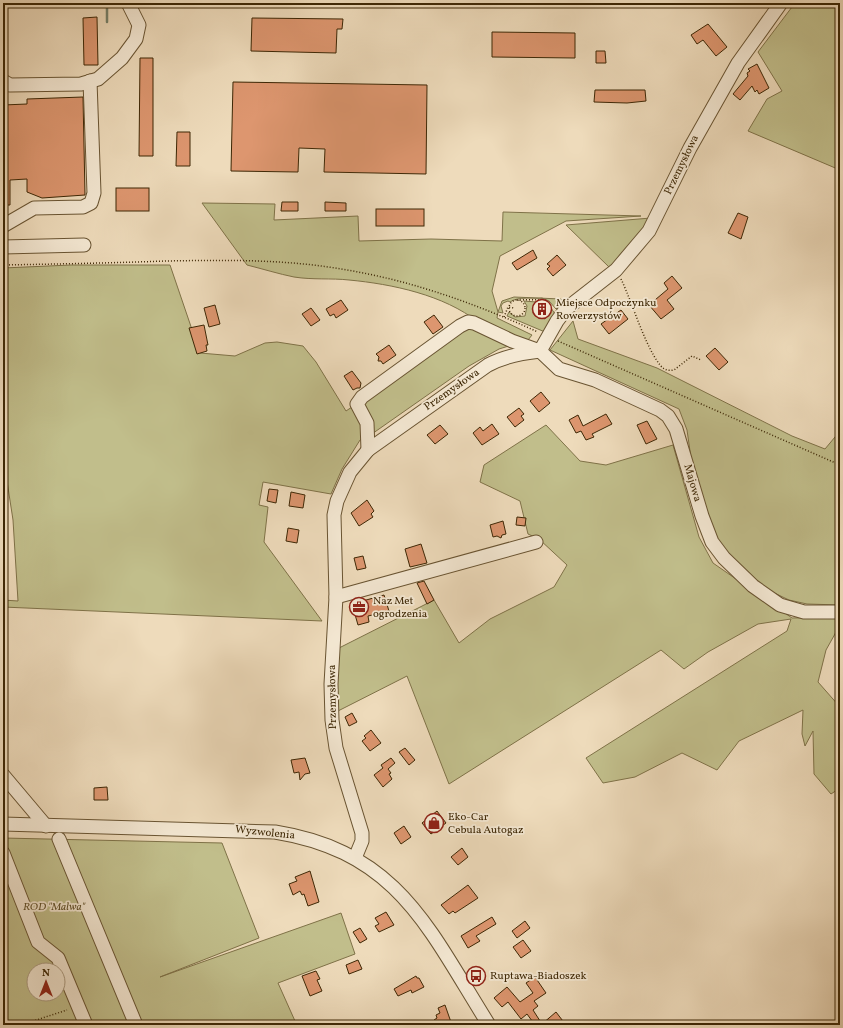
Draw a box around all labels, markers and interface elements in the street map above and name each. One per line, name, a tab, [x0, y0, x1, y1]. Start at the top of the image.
street label: Przemysłowa	[661, 132, 703, 197]
place label: Miejsce Odpoczynku Rowerzystów	[556, 296, 656, 324]
building icon: Miejsce Odpoczynku Rowerzystów	[531, 298, 553, 320]
street label: Przemysłowa	[421, 365, 483, 415]
street label: Majowa	[679, 462, 705, 504]
place label: Naz Met ogrodzenia	[373, 594, 428, 622]
office icon: Naz Met ogrodzenia	[348, 596, 370, 618]
street label: Przemysłowa	[325, 664, 341, 729]
place label: Eko-Car Cebula Autogaz	[448, 810, 524, 838]
shop icon: Eko-Car Cebula Autogaz	[423, 812, 445, 834]
street label: Wyzwolenia	[234, 822, 296, 844]
park label: ROD "Malwa"	[23, 900, 85, 915]
north arrow	[26, 962, 66, 1002]
bus stop icon: Ruptawa-Biadoszek	[465, 965, 487, 987]
text: N	[42, 966, 50, 981]
place label: Ruptawa-Biadoszek	[490, 969, 586, 984]

